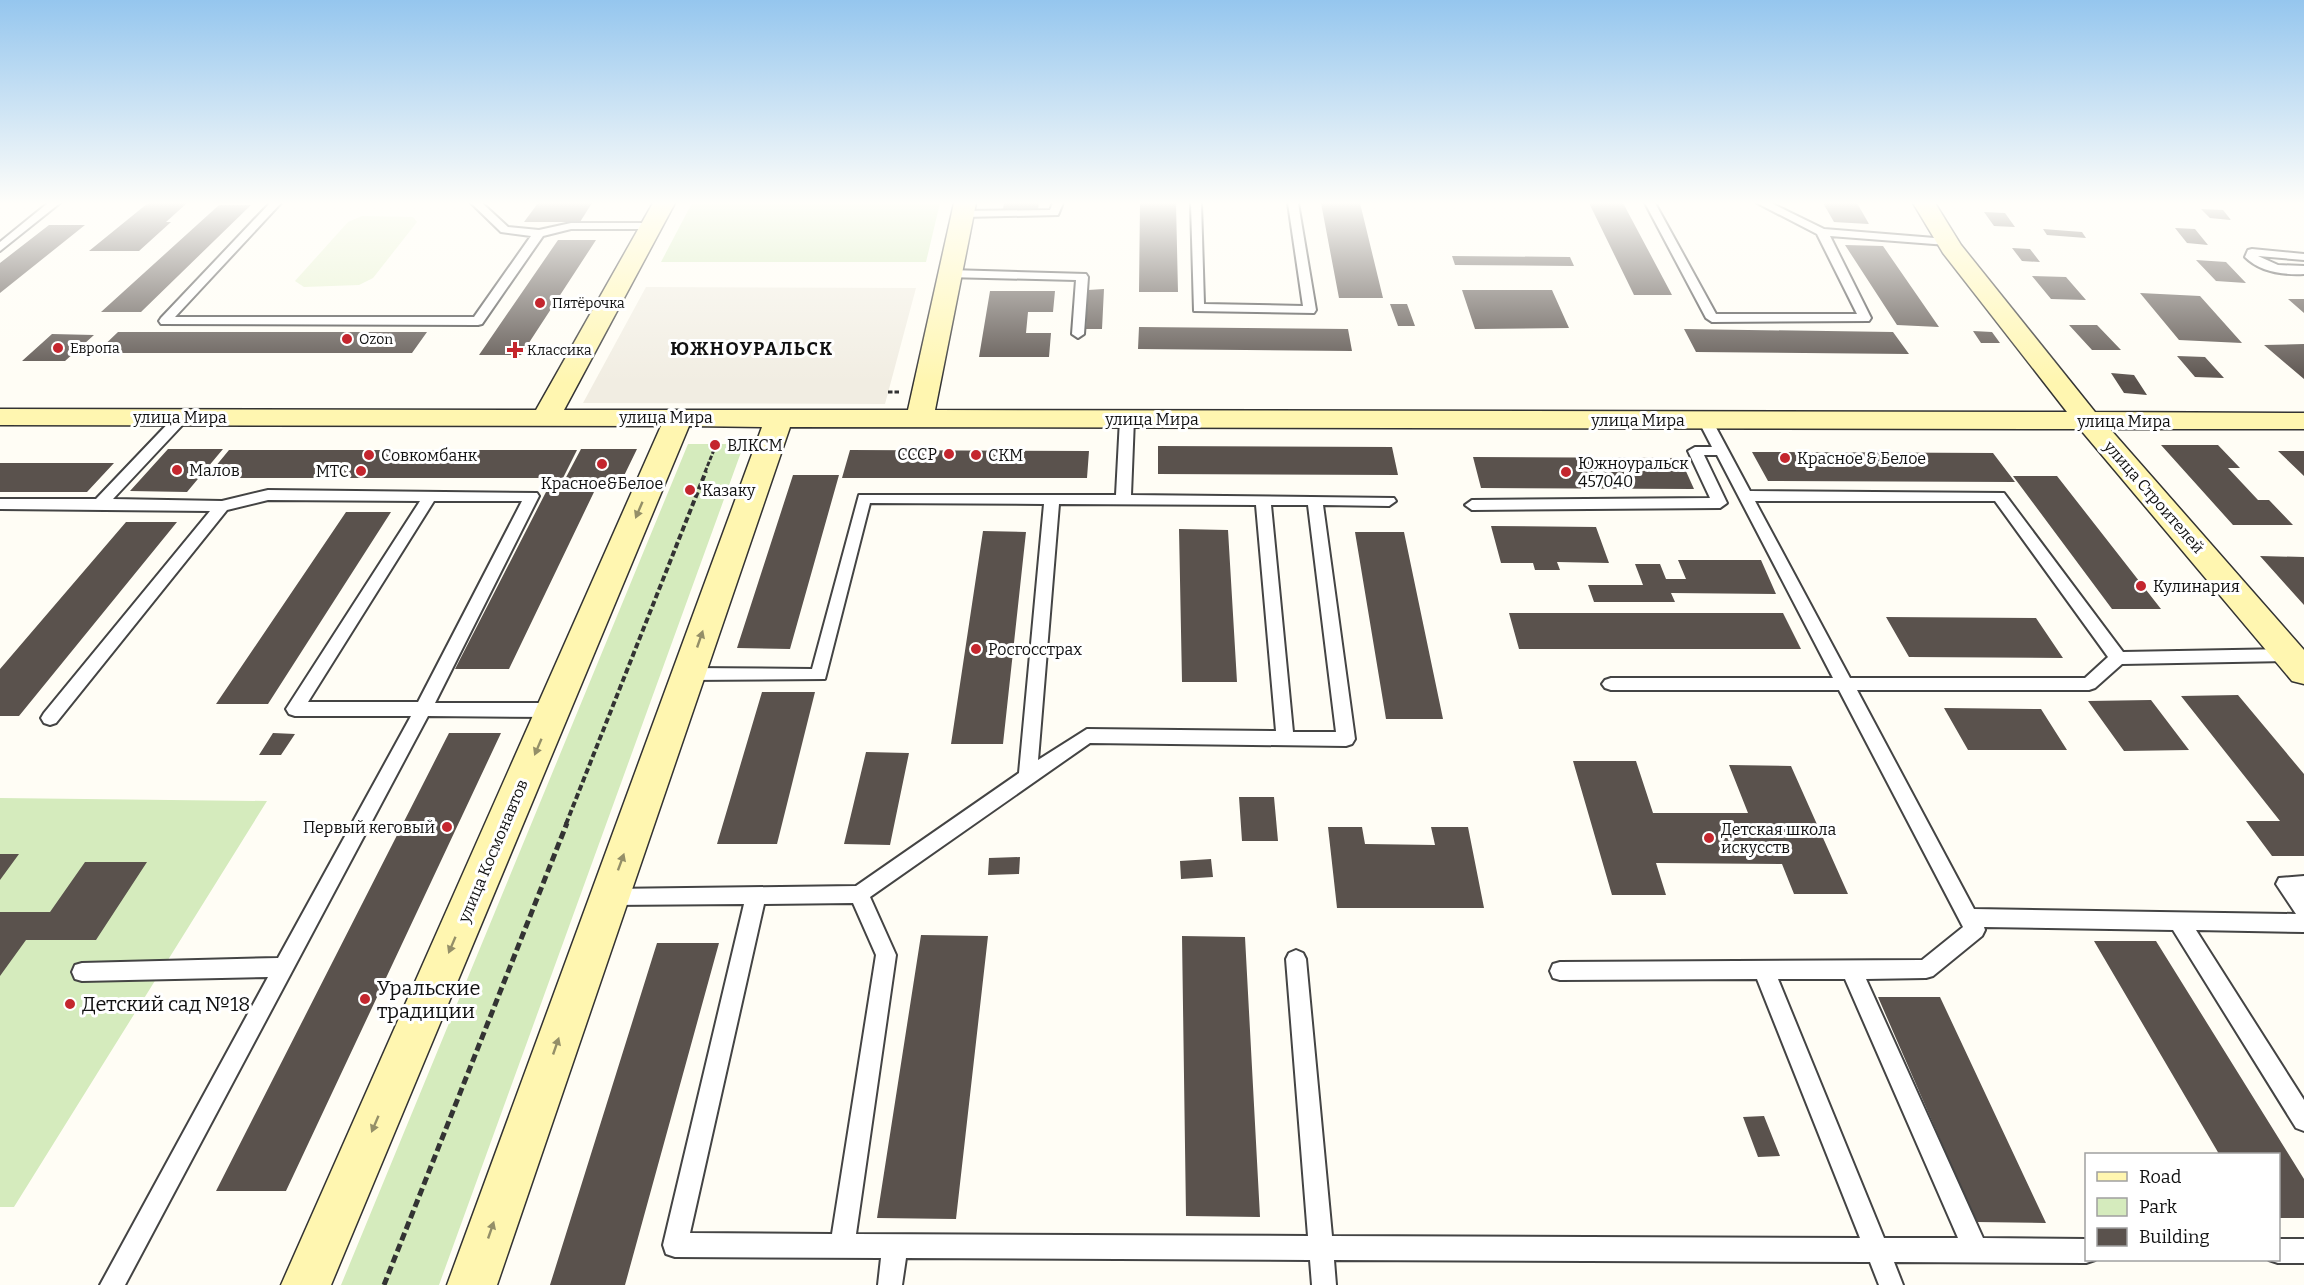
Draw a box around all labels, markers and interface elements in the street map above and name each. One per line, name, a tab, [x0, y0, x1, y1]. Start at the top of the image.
place label: Пятёрочка	[552, 295, 625, 312]
marker: Пятёрочка	[533, 296, 547, 310]
place label: Ozon	[359, 331, 393, 348]
marker: Ozon	[340, 332, 354, 346]
district label: ЮЖНОУРАЛЬСК	[670, 338, 834, 360]
place label: Европа	[70, 340, 120, 357]
marker: Европа	[51, 341, 65, 355]
place label: Классика	[527, 342, 592, 359]
marker: Классика	[508, 343, 522, 357]
street label: улица Мира	[132, 408, 227, 427]
street label: улица Мира	[618, 408, 713, 427]
street label: улица Мира	[1104, 410, 1199, 429]
street label: улица Мира	[1590, 411, 1685, 430]
street label: улица Мира	[2076, 412, 2171, 431]
place label: ВЛКСМ	[727, 436, 783, 455]
street label: улица Строителей	[2099, 436, 2208, 557]
marker: ВЛКСМ	[708, 438, 722, 452]
place label: СССР	[897, 445, 937, 464]
place label: Совкомбанк	[381, 446, 478, 465]
place label: СКМ	[988, 446, 1023, 465]
marker: СССР	[942, 447, 956, 461]
marker: Совкомбанк	[362, 448, 376, 462]
marker: СКМ	[969, 448, 983, 462]
place label: Красное & Белое	[1797, 449, 1926, 468]
marker: Красное & Белое	[1778, 451, 1792, 465]
place label: Южноуральск 457040	[1578, 454, 1689, 491]
marker: Красное&Белое	[595, 457, 609, 471]
place label: Малов	[189, 461, 240, 480]
place label: МТС	[316, 462, 349, 481]
marker: Малов	[170, 463, 184, 477]
marker: МТС	[354, 464, 368, 478]
marker: Южноуральск 457040	[1559, 465, 1573, 479]
place label: Красное&Белое	[541, 474, 663, 493]
place label: Казаку	[702, 481, 756, 500]
marker: Казаку	[683, 483, 697, 497]
one-way arrow	[635, 501, 644, 518]
place label: Кулинария	[2153, 577, 2240, 596]
marker: Кулинария	[2134, 579, 2148, 593]
one-way arrow	[696, 630, 706, 648]
place label: Росгосстрах	[988, 640, 1082, 659]
marker: Росгосстрах	[969, 642, 983, 656]
one-way arrow	[533, 738, 542, 755]
street label: улица Космонавтов	[454, 777, 532, 926]
place label: Первый кеговый	[303, 818, 435, 837]
marker: Первый кеговый	[440, 820, 454, 834]
place label: Детская школа искусств	[1721, 820, 1837, 857]
marker: Детская школа искусств	[1702, 831, 1716, 845]
one-way arrow	[617, 853, 627, 871]
one-way arrow	[447, 936, 456, 954]
place label: Уральские традиции	[377, 976, 480, 1023]
place label: Детский сад №18	[82, 992, 250, 1016]
marker: Уральские традиции	[358, 992, 372, 1006]
marker: Детский сад №18	[63, 997, 77, 1011]
one-way arrow	[552, 1037, 562, 1055]
one-way arrow	[370, 1116, 380, 1134]
legend	[2085, 1153, 2280, 1261]
text: Road	[2139, 1166, 2182, 1188]
text: Park	[2139, 1196, 2178, 1218]
one-way arrow	[487, 1221, 497, 1239]
text: Building	[2139, 1226, 2210, 1248]

